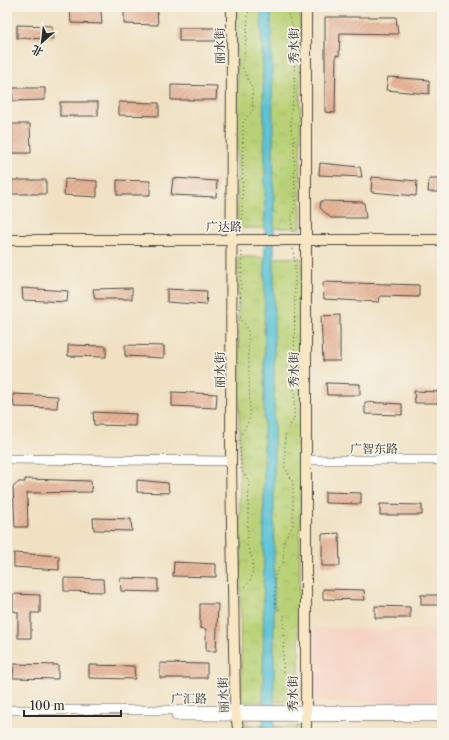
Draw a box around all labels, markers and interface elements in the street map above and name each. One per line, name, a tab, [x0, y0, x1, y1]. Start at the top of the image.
north arrow	[22, 22, 62, 62]
street label: 丽水街	[212, 27, 227, 64]
street label: 秀水街	[286, 27, 301, 64]
text: 北	[29, 42, 45, 60]
street label: 广达路	[206, 219, 242, 234]
street label: 丽水街	[212, 351, 227, 388]
street label: 秀水街	[286, 351, 301, 388]
street label: 广智东路	[350, 441, 398, 456]
street label: 秀水街	[285, 675, 300, 712]
street label: 丽水街	[215, 676, 231, 713]
street label: 广汇路	[171, 691, 207, 706]
scale bar	[24, 692, 121, 718]
text: 100 m	[30, 698, 65, 713]

